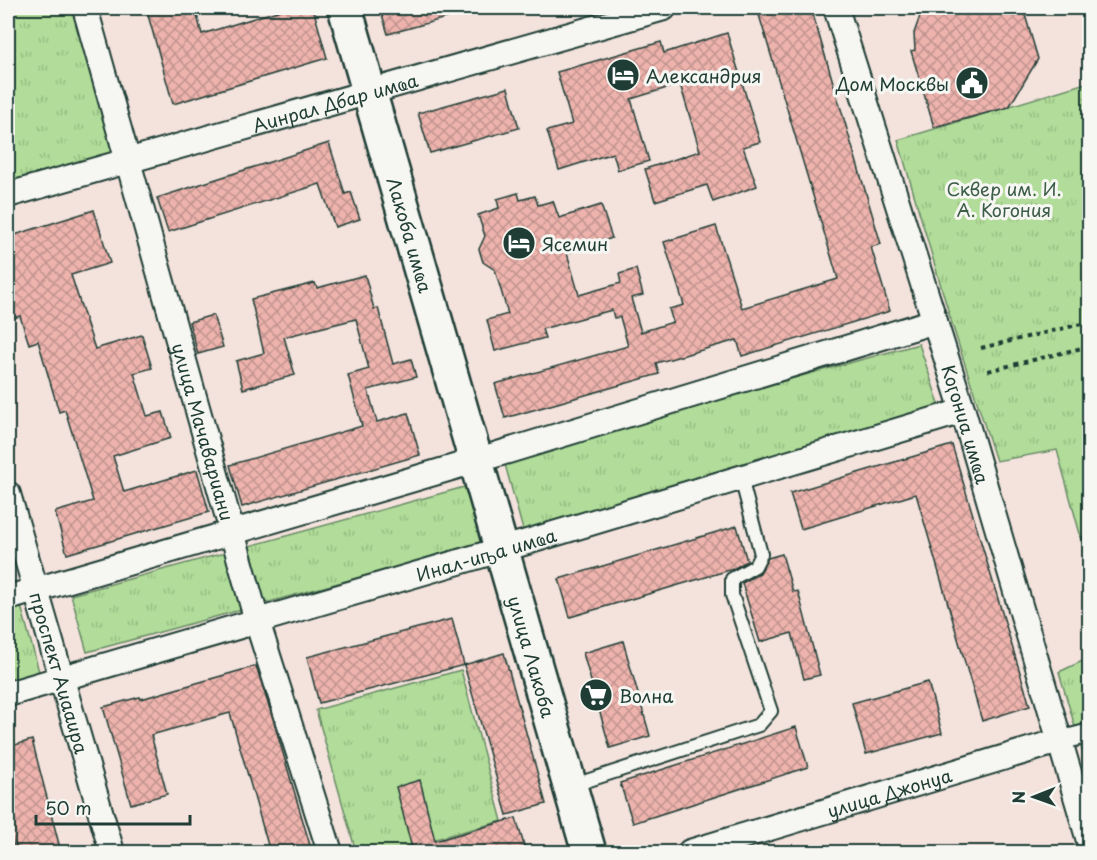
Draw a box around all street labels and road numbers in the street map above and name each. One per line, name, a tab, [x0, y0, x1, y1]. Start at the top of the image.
street label: Аинрал Дбар имҩа	[249, 65, 421, 138]
street label: Лакоба имҩа	[381, 174, 440, 296]
street label: улица Мачавариани	[166, 340, 242, 524]
street label: Коӷониа имҩа	[936, 361, 997, 488]
street label: Инал-иҧа имҩа	[413, 520, 560, 587]
street label: проспект Аиааира	[24, 589, 96, 757]
street label: улица Лакоба	[502, 592, 563, 721]
street label: улица Джонуа	[824, 760, 956, 824]

